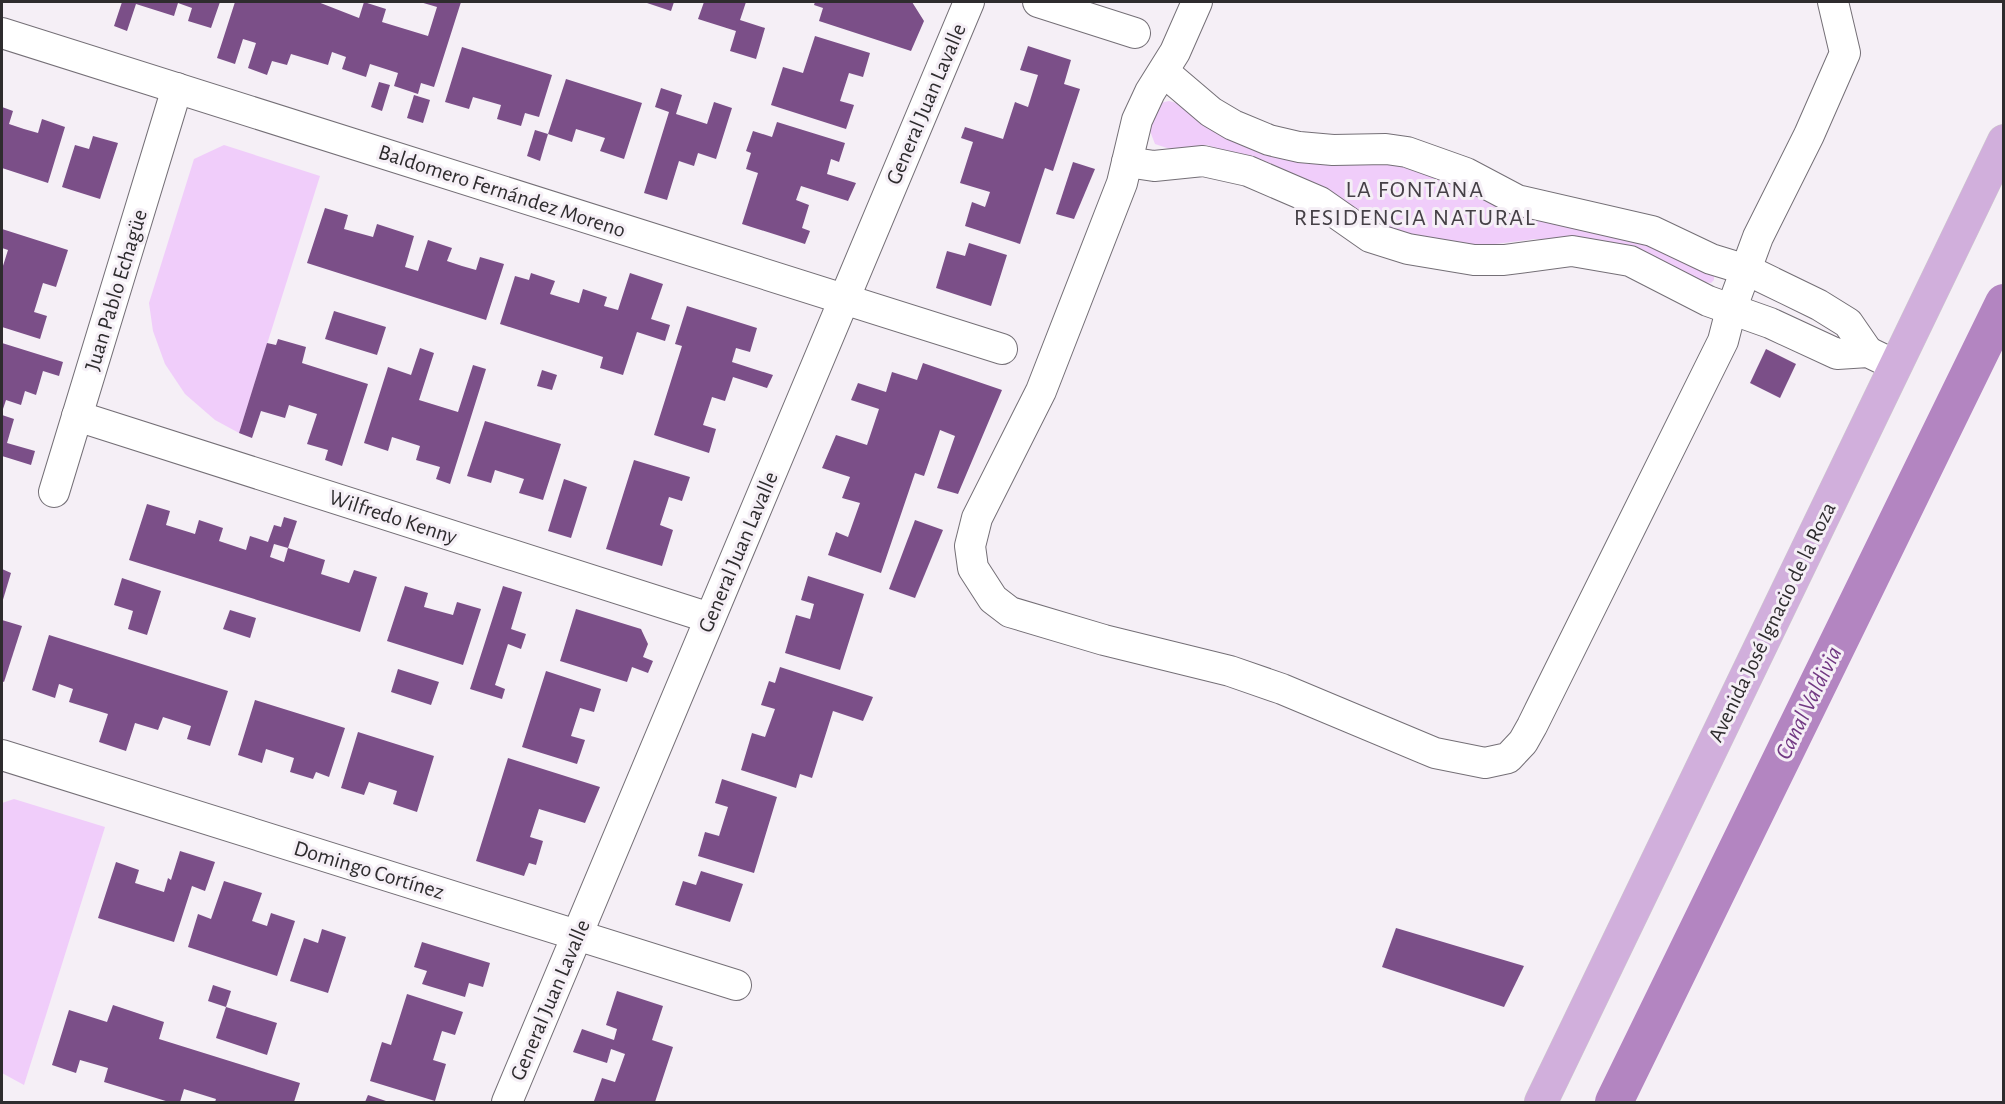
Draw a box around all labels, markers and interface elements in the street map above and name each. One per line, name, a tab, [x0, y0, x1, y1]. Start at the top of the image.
street label: General Juan Lavalle	[882, 20, 970, 188]
street label: Baldomero Fernández Moreno	[376, 141, 628, 241]
district label: LA FONTANA RESIDENCIA NATURAL	[1294, 178, 1536, 230]
street label: Juan Pablo Echagüe	[81, 207, 151, 373]
street label: General Juan Lavalle	[694, 468, 782, 636]
street label: Wilfredo Kenny	[326, 486, 460, 548]
street label: Avenida José Ignacio de la Roza	[1704, 499, 1840, 745]
water label: Canal Valdivia	[1771, 643, 1847, 763]
street label: Domingo Cortínez	[291, 837, 447, 903]
street label: General Juan Lavalle	[506, 916, 594, 1084]

